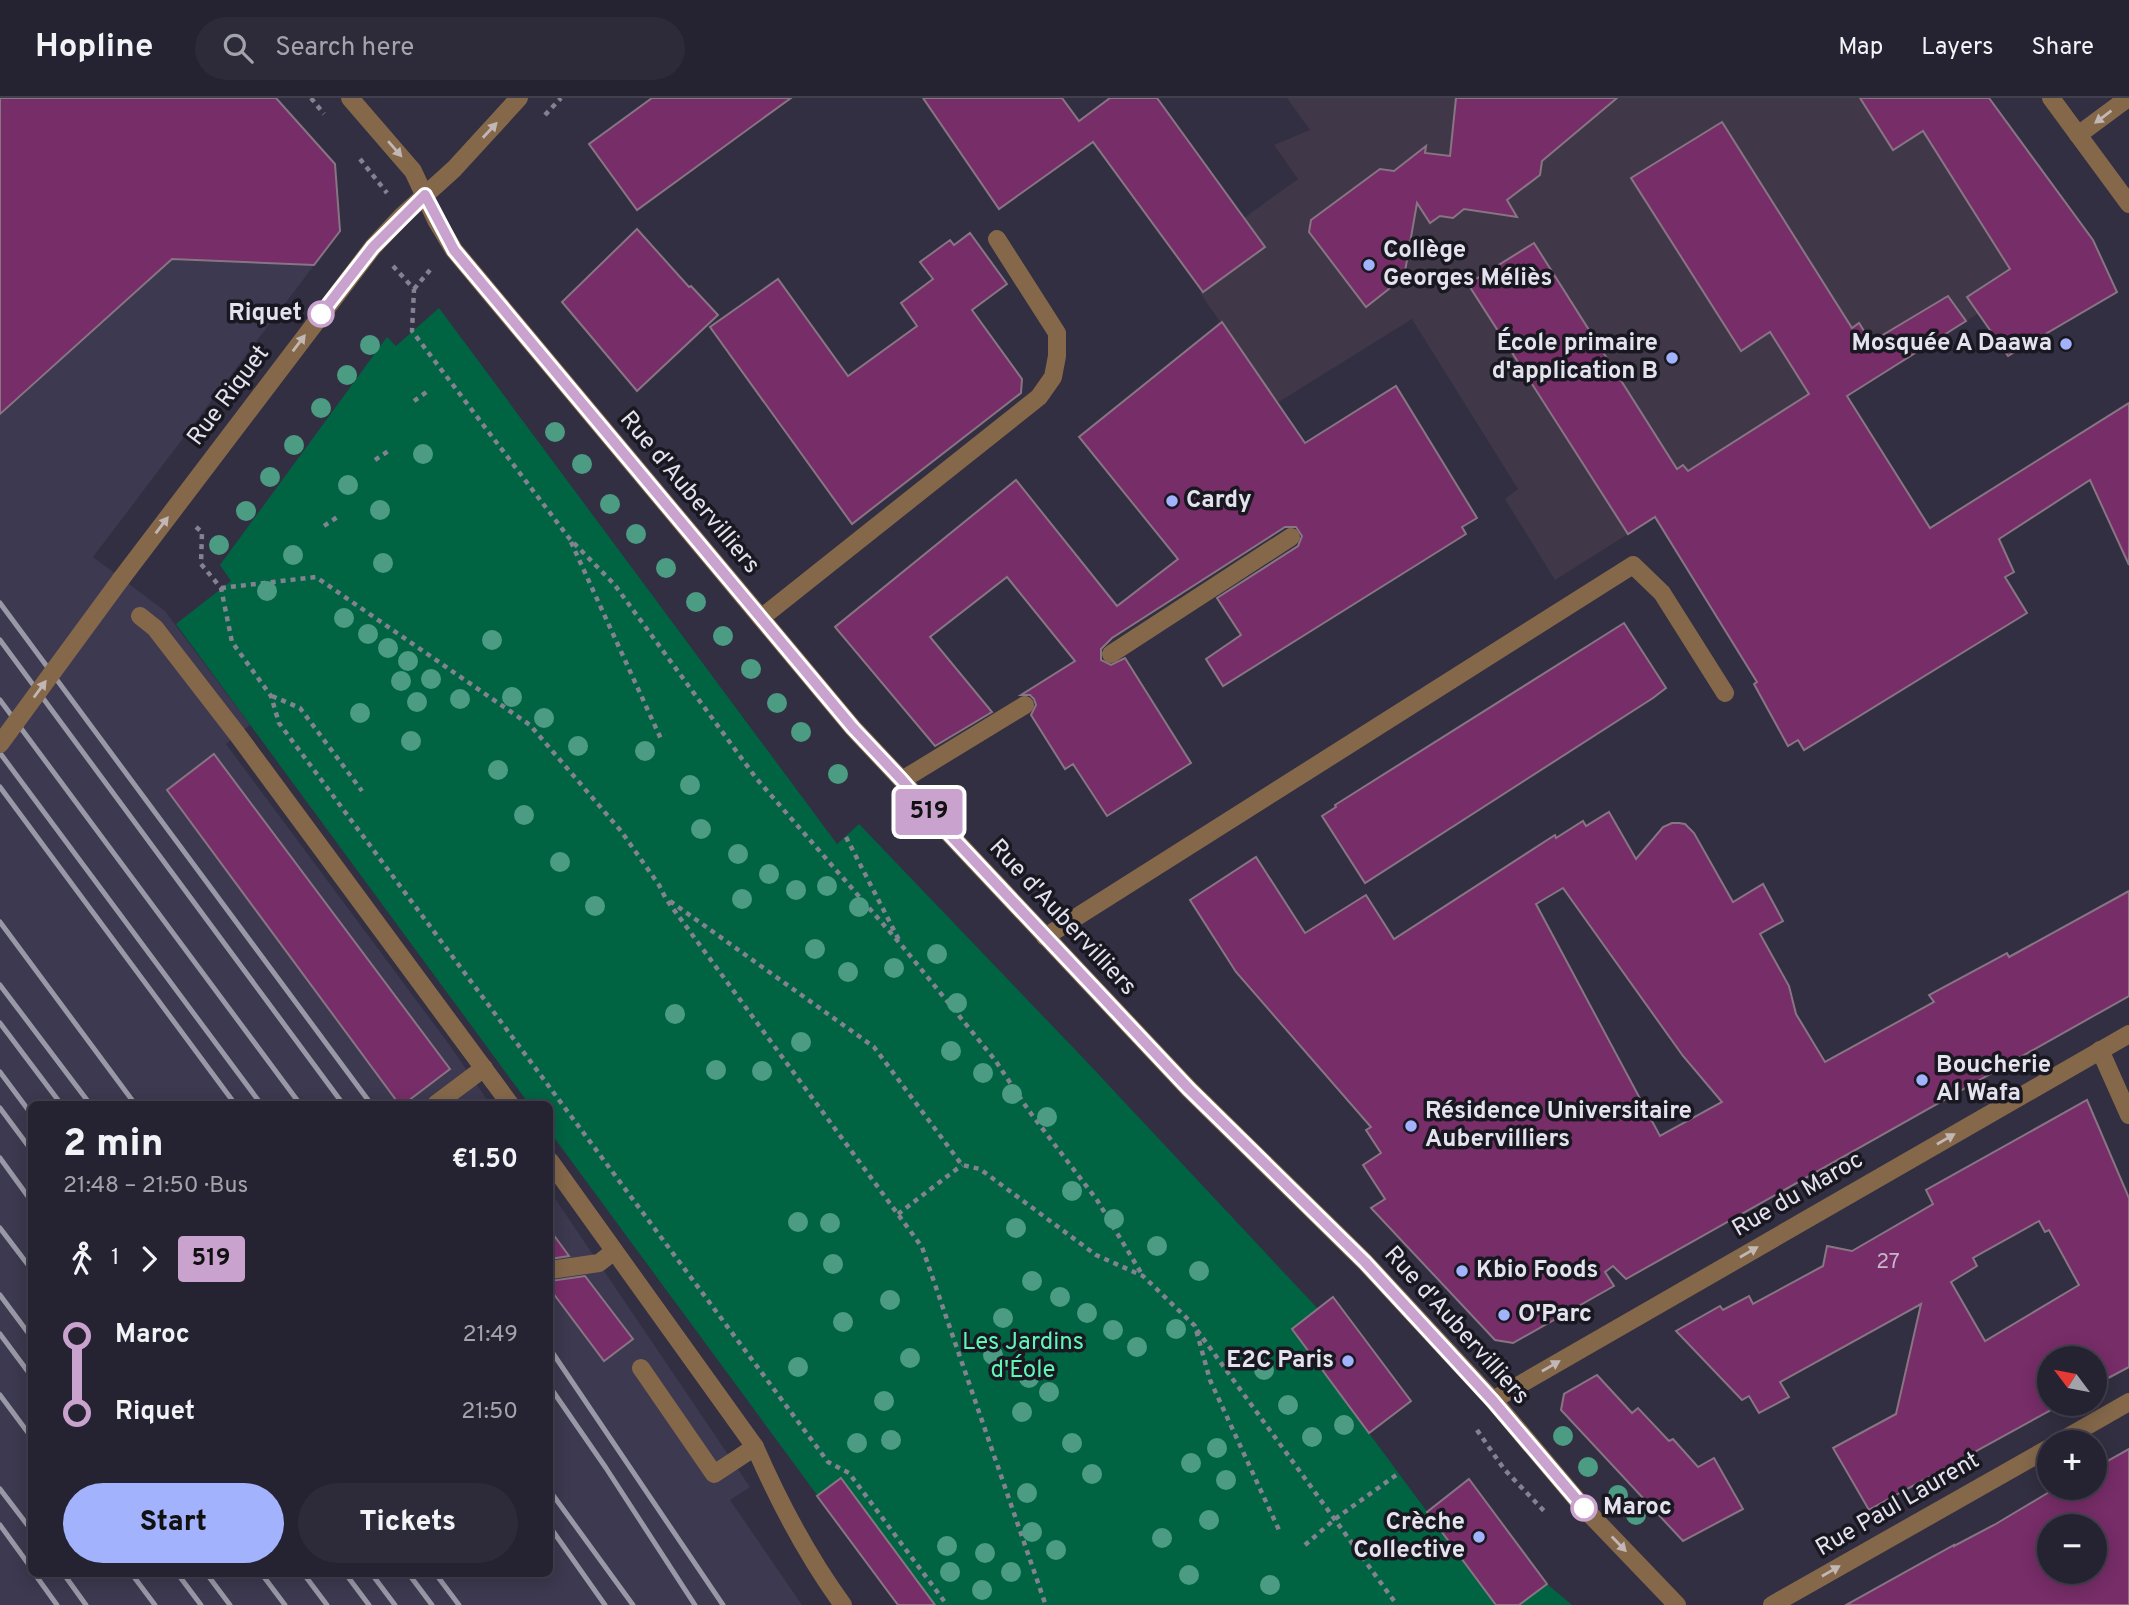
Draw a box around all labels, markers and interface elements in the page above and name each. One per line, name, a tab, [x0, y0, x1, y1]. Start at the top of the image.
search box	[195, 17, 685, 80]
text: Hopline	[35, 27, 153, 69]
icon: search	[219, 29, 257, 67]
text: Search here	[275, 32, 414, 65]
text: Map	[1838, 33, 1883, 63]
text: Layers	[1921, 33, 1993, 63]
text: Share	[2031, 33, 2094, 63]
one-way arrow	[2094, 109, 2112, 123]
one-way arrow	[482, 121, 498, 139]
one-way arrow	[387, 140, 402, 158]
place label: Collège Georges Méliès	[1383, 236, 1552, 294]
marker: Collège Georges Méliès	[1361, 257, 1377, 273]
place label: Riquet	[228, 299, 302, 329]
marker: Riquet	[308, 301, 334, 327]
place label: École primaire d'application B	[1492, 327, 1658, 387]
place label: Mosquée A Daawa	[1851, 329, 2052, 359]
one-way arrow	[292, 334, 306, 353]
marker: Mosquée A Daawa	[2058, 336, 2074, 352]
street label: Rue Riquet	[181, 340, 277, 452]
marker: École primaire d'application B	[1664, 350, 1680, 366]
street label: Rue d'Aubervilliers	[612, 406, 766, 580]
place label: Cardy	[1186, 486, 1252, 516]
marker: Cardy	[1164, 493, 1180, 509]
one-way arrow	[155, 516, 169, 534]
one-way arrow	[33, 680, 47, 698]
line badge: 519	[889, 789, 969, 835]
text: 519	[909, 797, 949, 827]
street label: Rue d'Aubervilliers	[982, 834, 1142, 1002]
place label: Boucherie Al Wafa	[1936, 1051, 2051, 1109]
marker: Boucherie Al Wafa	[1914, 1072, 1930, 1088]
place label: Résidence Universitaire Aubervilliers	[1425, 1097, 1692, 1155]
marker: Résidence Universitaire Aubervilliers	[1403, 1118, 1419, 1134]
text: 2 min	[63, 1121, 164, 1170]
one-way arrow	[1936, 1133, 1955, 1145]
text: €1.50	[452, 1144, 518, 1177]
street label: Rue du Maroc	[1727, 1145, 1869, 1245]
text: 21:48 – 21:50 · Bus	[63, 1172, 248, 1201]
icon: walk	[63, 1240, 101, 1278]
icon: forward	[130, 1240, 168, 1278]
street label: Rue d'Aubervilliers	[1377, 1241, 1535, 1411]
text: 1	[111, 1244, 120, 1273]
text: 519	[192, 1244, 231, 1274]
one-way arrow	[1739, 1246, 1758, 1258]
house number: 27	[1876, 1249, 1900, 1276]
place label: Kbio Foods	[1476, 1256, 1598, 1286]
marker: Kbio Foods	[1454, 1263, 1470, 1279]
place label: O'Parc	[1518, 1300, 1592, 1330]
marker: O'Parc	[1496, 1307, 1512, 1323]
text: Maroc	[115, 1319, 190, 1352]
text: 21:49	[463, 1321, 518, 1350]
park label: Les Jardins d'Éole	[962, 1328, 1084, 1386]
place label: E2C Paris	[1226, 1346, 1334, 1376]
north arrow	[2037, 1346, 2107, 1416]
map controls	[2037, 1346, 2107, 1584]
marker: E2C Paris	[1340, 1353, 1356, 1369]
one-way arrow	[1542, 1360, 1561, 1372]
text: Riquet	[115, 1396, 195, 1429]
text: 21:50	[461, 1398, 518, 1427]
button: +	[2037, 1430, 2107, 1500]
street label: Rue Paul Laurent	[1811, 1446, 1985, 1564]
button: Start	[63, 1483, 284, 1563]
button: Tickets	[298, 1483, 518, 1563]
place label: Maroc	[1603, 1493, 1672, 1523]
marker: Maroc	[1571, 1495, 1597, 1521]
place label: Crèche Collective	[1353, 1508, 1465, 1566]
button: −	[2037, 1514, 2107, 1584]
marker: Crèche Collective	[1471, 1529, 1487, 1545]
one-way arrow	[1610, 1535, 1626, 1552]
one-way arrow	[1821, 1565, 1841, 1577]

